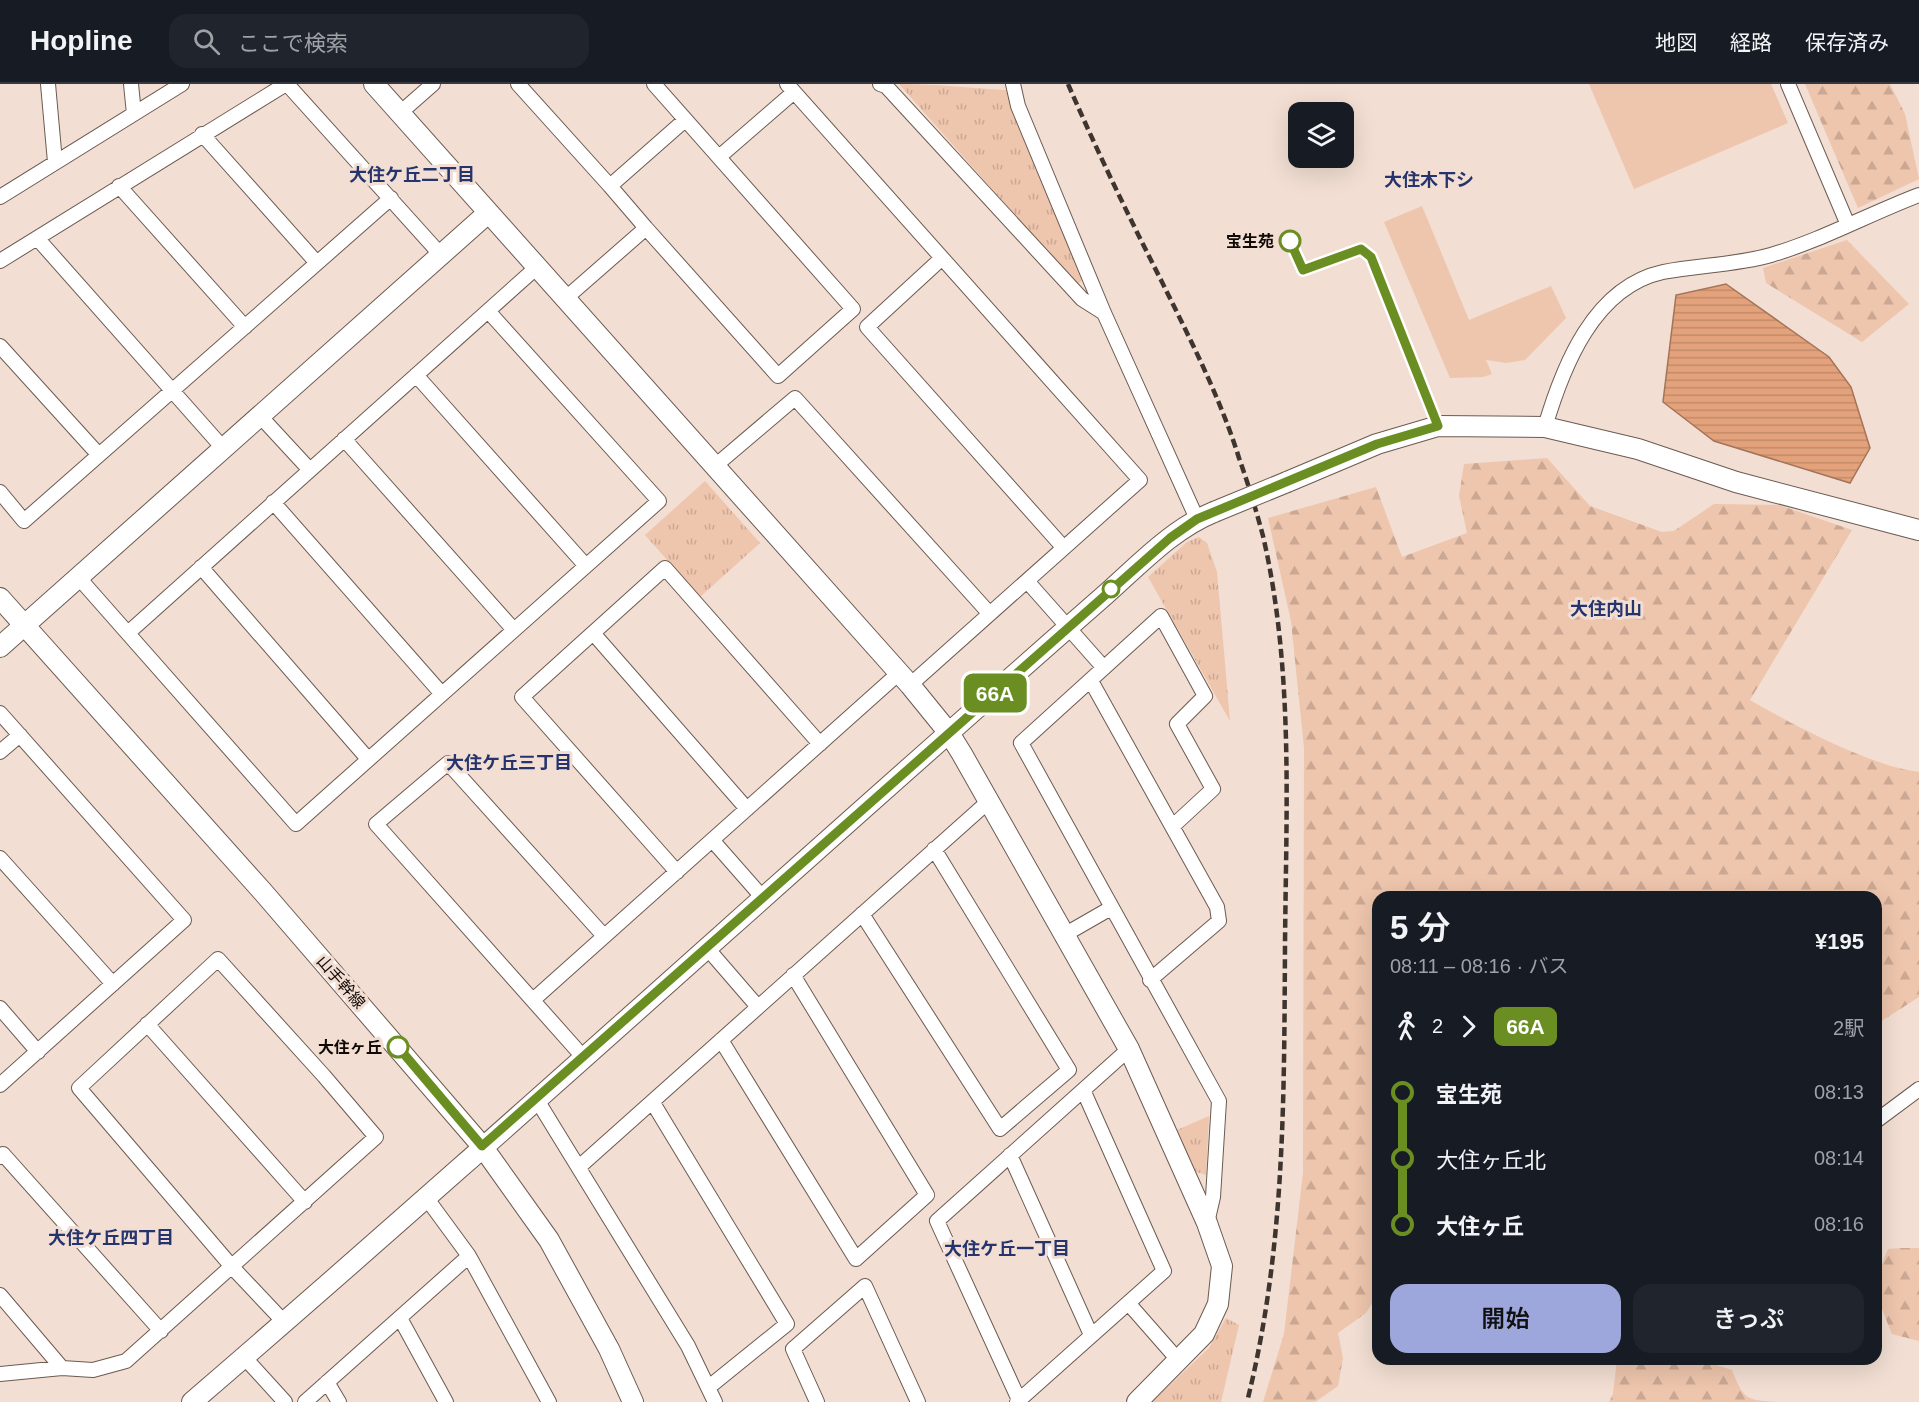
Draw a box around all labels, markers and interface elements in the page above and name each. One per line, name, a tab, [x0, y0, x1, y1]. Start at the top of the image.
search box	[169, 14, 589, 68]
text: Hopline	[30, 25, 133, 56]
icon: search	[190, 25, 223, 58]
text: ここで検索	[238, 31, 348, 56]
text: 地図	[1655, 31, 1697, 54]
text: 経路	[1730, 31, 1772, 54]
text: 保存済み	[1805, 31, 1889, 54]
map controls	[1288, 102, 1354, 168]
button: layers	[1288, 102, 1354, 168]
district label: 大住ケ丘二丁目	[349, 165, 475, 185]
district label: 大住木下シ	[1384, 170, 1474, 190]
marker: 宝生苑	[1279, 230, 1301, 252]
place label: 宝生苑	[1226, 233, 1274, 250]
unlabelled marker	[1102, 580, 1120, 598]
district label: 大住内山	[1570, 599, 1642, 619]
line badge: 66A	[960, 674, 1030, 712]
text: 66A	[976, 682, 1014, 705]
district label: 大住ケ丘三丁目	[446, 753, 572, 773]
text: 5 分	[1390, 909, 1451, 946]
text: ¥195	[1815, 929, 1864, 954]
street label: 山手幹線	[314, 952, 368, 1012]
text: 08:11 – 08:16 · バス	[1390, 955, 1569, 977]
icon: walk	[1390, 1010, 1423, 1043]
icon: forward	[1452, 1010, 1485, 1043]
text: 2	[1432, 1015, 1443, 1037]
text: 66A	[1506, 1015, 1545, 1038]
text: 2駅	[1833, 1017, 1864, 1039]
marker: 大住ヶ丘	[387, 1036, 409, 1058]
place label: 大住ヶ丘	[318, 1039, 382, 1056]
text: 08:13	[1814, 1081, 1864, 1103]
text: 宝生苑	[1436, 1082, 1502, 1107]
text: 08:14	[1814, 1147, 1864, 1169]
text: 大住ヶ丘北	[1436, 1148, 1546, 1173]
text: 08:16	[1814, 1213, 1864, 1235]
text: 大住ヶ丘	[1436, 1214, 1524, 1239]
district label: 大住ケ丘四丁目	[48, 1228, 174, 1248]
district label: 大住ケ丘一丁目	[944, 1239, 1070, 1259]
button: 開始	[1390, 1284, 1621, 1353]
button: きっぷ	[1633, 1284, 1864, 1353]

